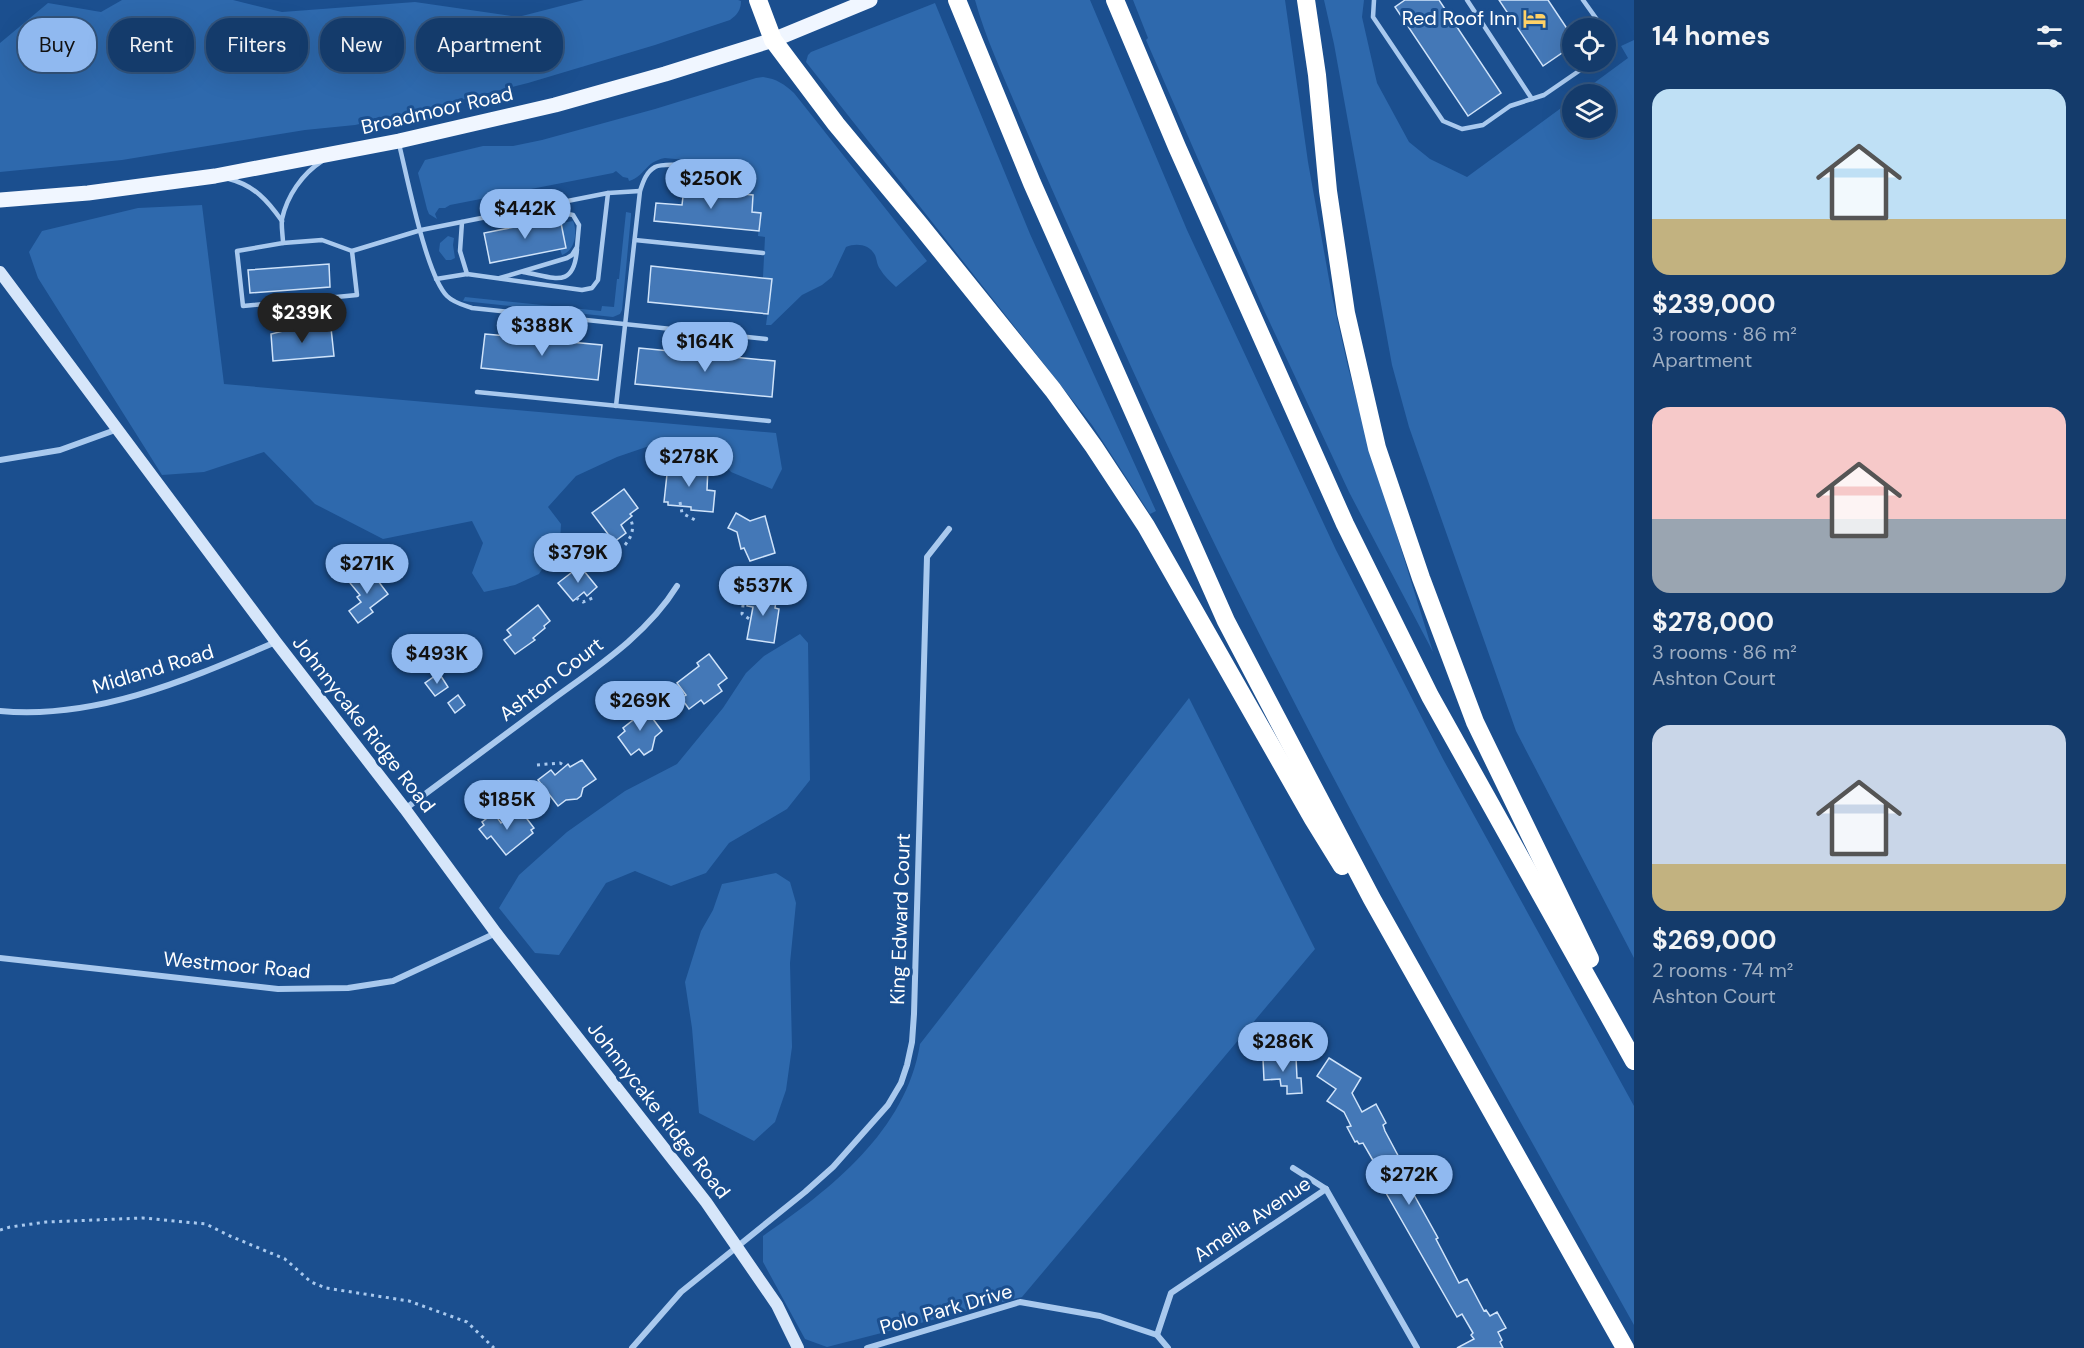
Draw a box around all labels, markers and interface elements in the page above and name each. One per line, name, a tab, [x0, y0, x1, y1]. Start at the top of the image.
place label: Red Roof Inn	[1402, 5, 1517, 31]
hotel icon: Red Roof Inn	[1522, 5, 1548, 31]
chip: Buy	[18, 18, 96, 72]
chip: Rent	[108, 18, 194, 72]
chip: Filters	[206, 18, 308, 72]
chip: New	[320, 18, 404, 72]
chip: Apartment	[416, 18, 563, 72]
map controls	[1562, 18, 1616, 138]
button: locate	[1562, 18, 1616, 72]
text: 14 homes	[1652, 19, 1770, 53]
icon: filters	[2033, 20, 2066, 53]
street label: Broadmoor Road	[358, 80, 516, 140]
button: layers	[1562, 84, 1616, 138]
icon: home	[1805, 128, 1913, 236]
pin: $250K	[669, 159, 753, 210]
text: $250K	[679, 165, 743, 191]
pin: $442K	[483, 189, 567, 240]
text: $442K	[494, 195, 556, 221]
text: $239,000	[1652, 287, 1776, 321]
pin: $239K	[260, 293, 344, 344]
text: $239K	[272, 299, 332, 325]
pin: $388K	[500, 306, 584, 357]
text: $388K	[511, 312, 573, 338]
text: 3 rooms · 86 m²	[1652, 321, 1797, 347]
pin: $164K	[663, 322, 747, 373]
text: $164K	[676, 328, 734, 354]
text: Apartment	[1652, 347, 1752, 373]
pin: $278K	[647, 437, 731, 488]
text: $278K	[659, 443, 719, 469]
icon: home	[1805, 446, 1913, 554]
pin: $379K	[536, 533, 620, 584]
text: $379K	[548, 539, 608, 565]
pin: $271K	[325, 544, 409, 595]
text: $271K	[340, 550, 394, 576]
pin: $537K	[721, 566, 805, 617]
text: $537K	[733, 572, 793, 598]
text: $278,000	[1652, 605, 1774, 639]
street label: Johnnycake Ridge Road	[287, 630, 441, 818]
street label: Ashton Court	[494, 631, 608, 727]
pin: $493K	[395, 634, 479, 685]
street label: Midland Road	[89, 638, 217, 700]
text: 3 rooms · 86 m²	[1652, 639, 1797, 665]
text: $493K	[406, 640, 468, 666]
text: Ashton Court	[1652, 665, 1776, 691]
pin: $269K	[598, 681, 682, 732]
text: $269K	[609, 687, 671, 713]
icon: home	[1805, 764, 1913, 872]
pin: $185K	[465, 780, 549, 831]
text: $185K	[478, 786, 536, 812]
street label: King Edward Court	[884, 833, 916, 1005]
text: $269,000	[1652, 923, 1777, 957]
street label: Westmoor Road	[162, 946, 312, 984]
text: 2 rooms · 74 m²	[1652, 957, 1793, 983]
text: Ashton Court	[1652, 983, 1776, 1009]
street label: Johnnycake Ridge Road	[582, 1016, 736, 1204]
pin: $286K	[1241, 1022, 1325, 1073]
text: $286K	[1252, 1028, 1314, 1054]
pin: $272K	[1367, 1155, 1451, 1206]
text: $272K	[1380, 1161, 1438, 1187]
street label: Amelia Avenue	[1188, 1170, 1316, 1268]
street label: Polo Park Drive	[877, 1278, 1015, 1340]

